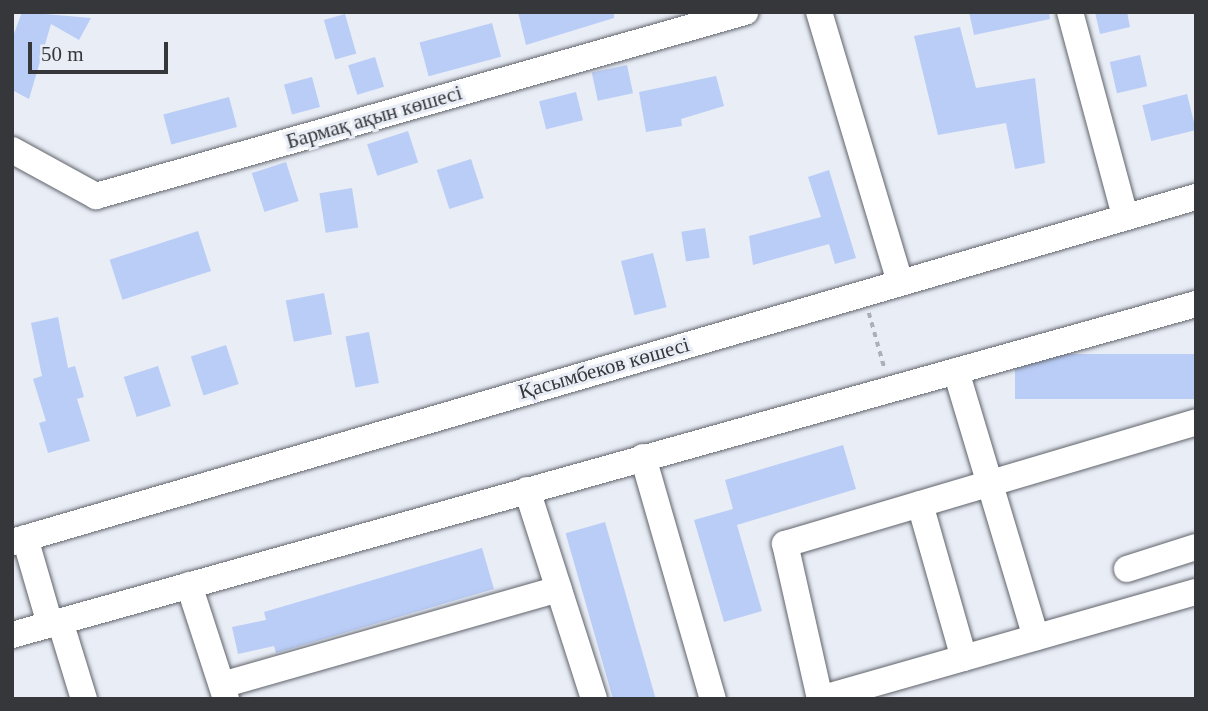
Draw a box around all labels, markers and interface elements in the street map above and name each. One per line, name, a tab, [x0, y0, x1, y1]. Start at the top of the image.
scale bar	[32, 28, 172, 72]
text: 50 m	[41, 42, 84, 66]
street label: Бармақ ақын көшесі	[283, 80, 465, 154]
street label: Қасымбеков көшесі	[516, 332, 692, 404]

